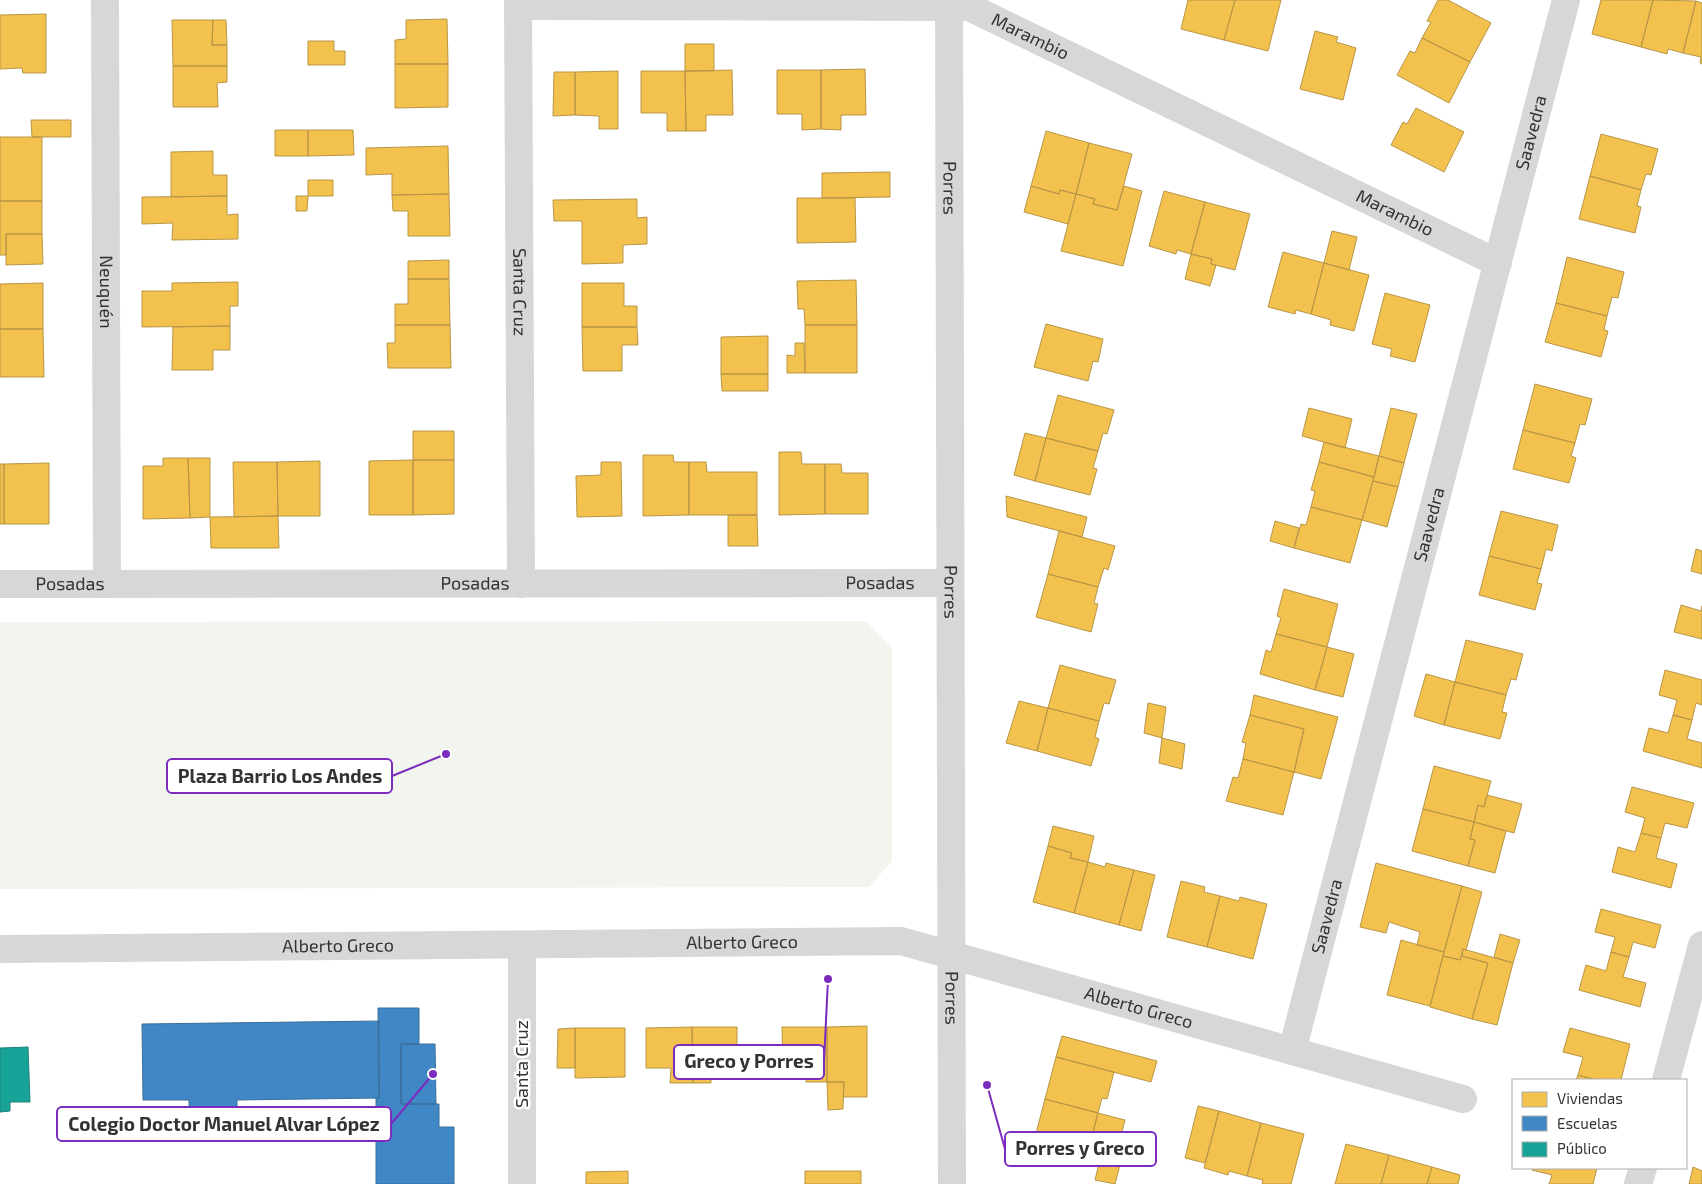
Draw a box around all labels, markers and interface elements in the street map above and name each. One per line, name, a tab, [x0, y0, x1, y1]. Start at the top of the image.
street label: Marambio	[988, 8, 1073, 64]
street label: Saavedra	[1510, 93, 1551, 172]
street label: Porres	[939, 161, 962, 215]
street label: Marambio	[1353, 184, 1438, 240]
street label: Santa Cruz	[509, 248, 532, 336]
street label: Neuquén	[96, 255, 118, 329]
street label: Saavedra	[1408, 485, 1449, 564]
street label: Porres	[940, 565, 963, 619]
street label: Posadas	[440, 571, 510, 594]
street label: Posadas	[845, 571, 915, 593]
street label: Posadas	[35, 572, 105, 594]
callout: Plaza Barrio Los Andes	[167, 759, 392, 793]
text: Plaza Barrio Los Andes	[178, 764, 382, 787]
street label: Saavedra	[1306, 876, 1346, 956]
street label: Alberto Greco	[686, 930, 798, 953]
street label: Alberto Greco	[282, 934, 394, 956]
street label: Porres	[941, 971, 964, 1025]
street label: Alberto Greco	[1082, 981, 1196, 1033]
street label: Santa Cruz	[510, 1020, 532, 1108]
callout: Greco y Porres	[674, 1045, 824, 1079]
text: Greco y Porres	[684, 1049, 814, 1073]
legend	[1512, 1079, 1687, 1169]
text: Viviendas	[1557, 1089, 1623, 1107]
callout: Colegio Doctor Manuel Alvar López	[57, 1107, 391, 1141]
text: Colegio Doctor Manuel Alvar López	[68, 1112, 380, 1135]
text: Escuelas	[1557, 1114, 1617, 1132]
callout: Porres y Greco	[1005, 1132, 1156, 1166]
text: Porres y Greco	[1015, 1136, 1145, 1160]
text: Público	[1557, 1139, 1607, 1157]

